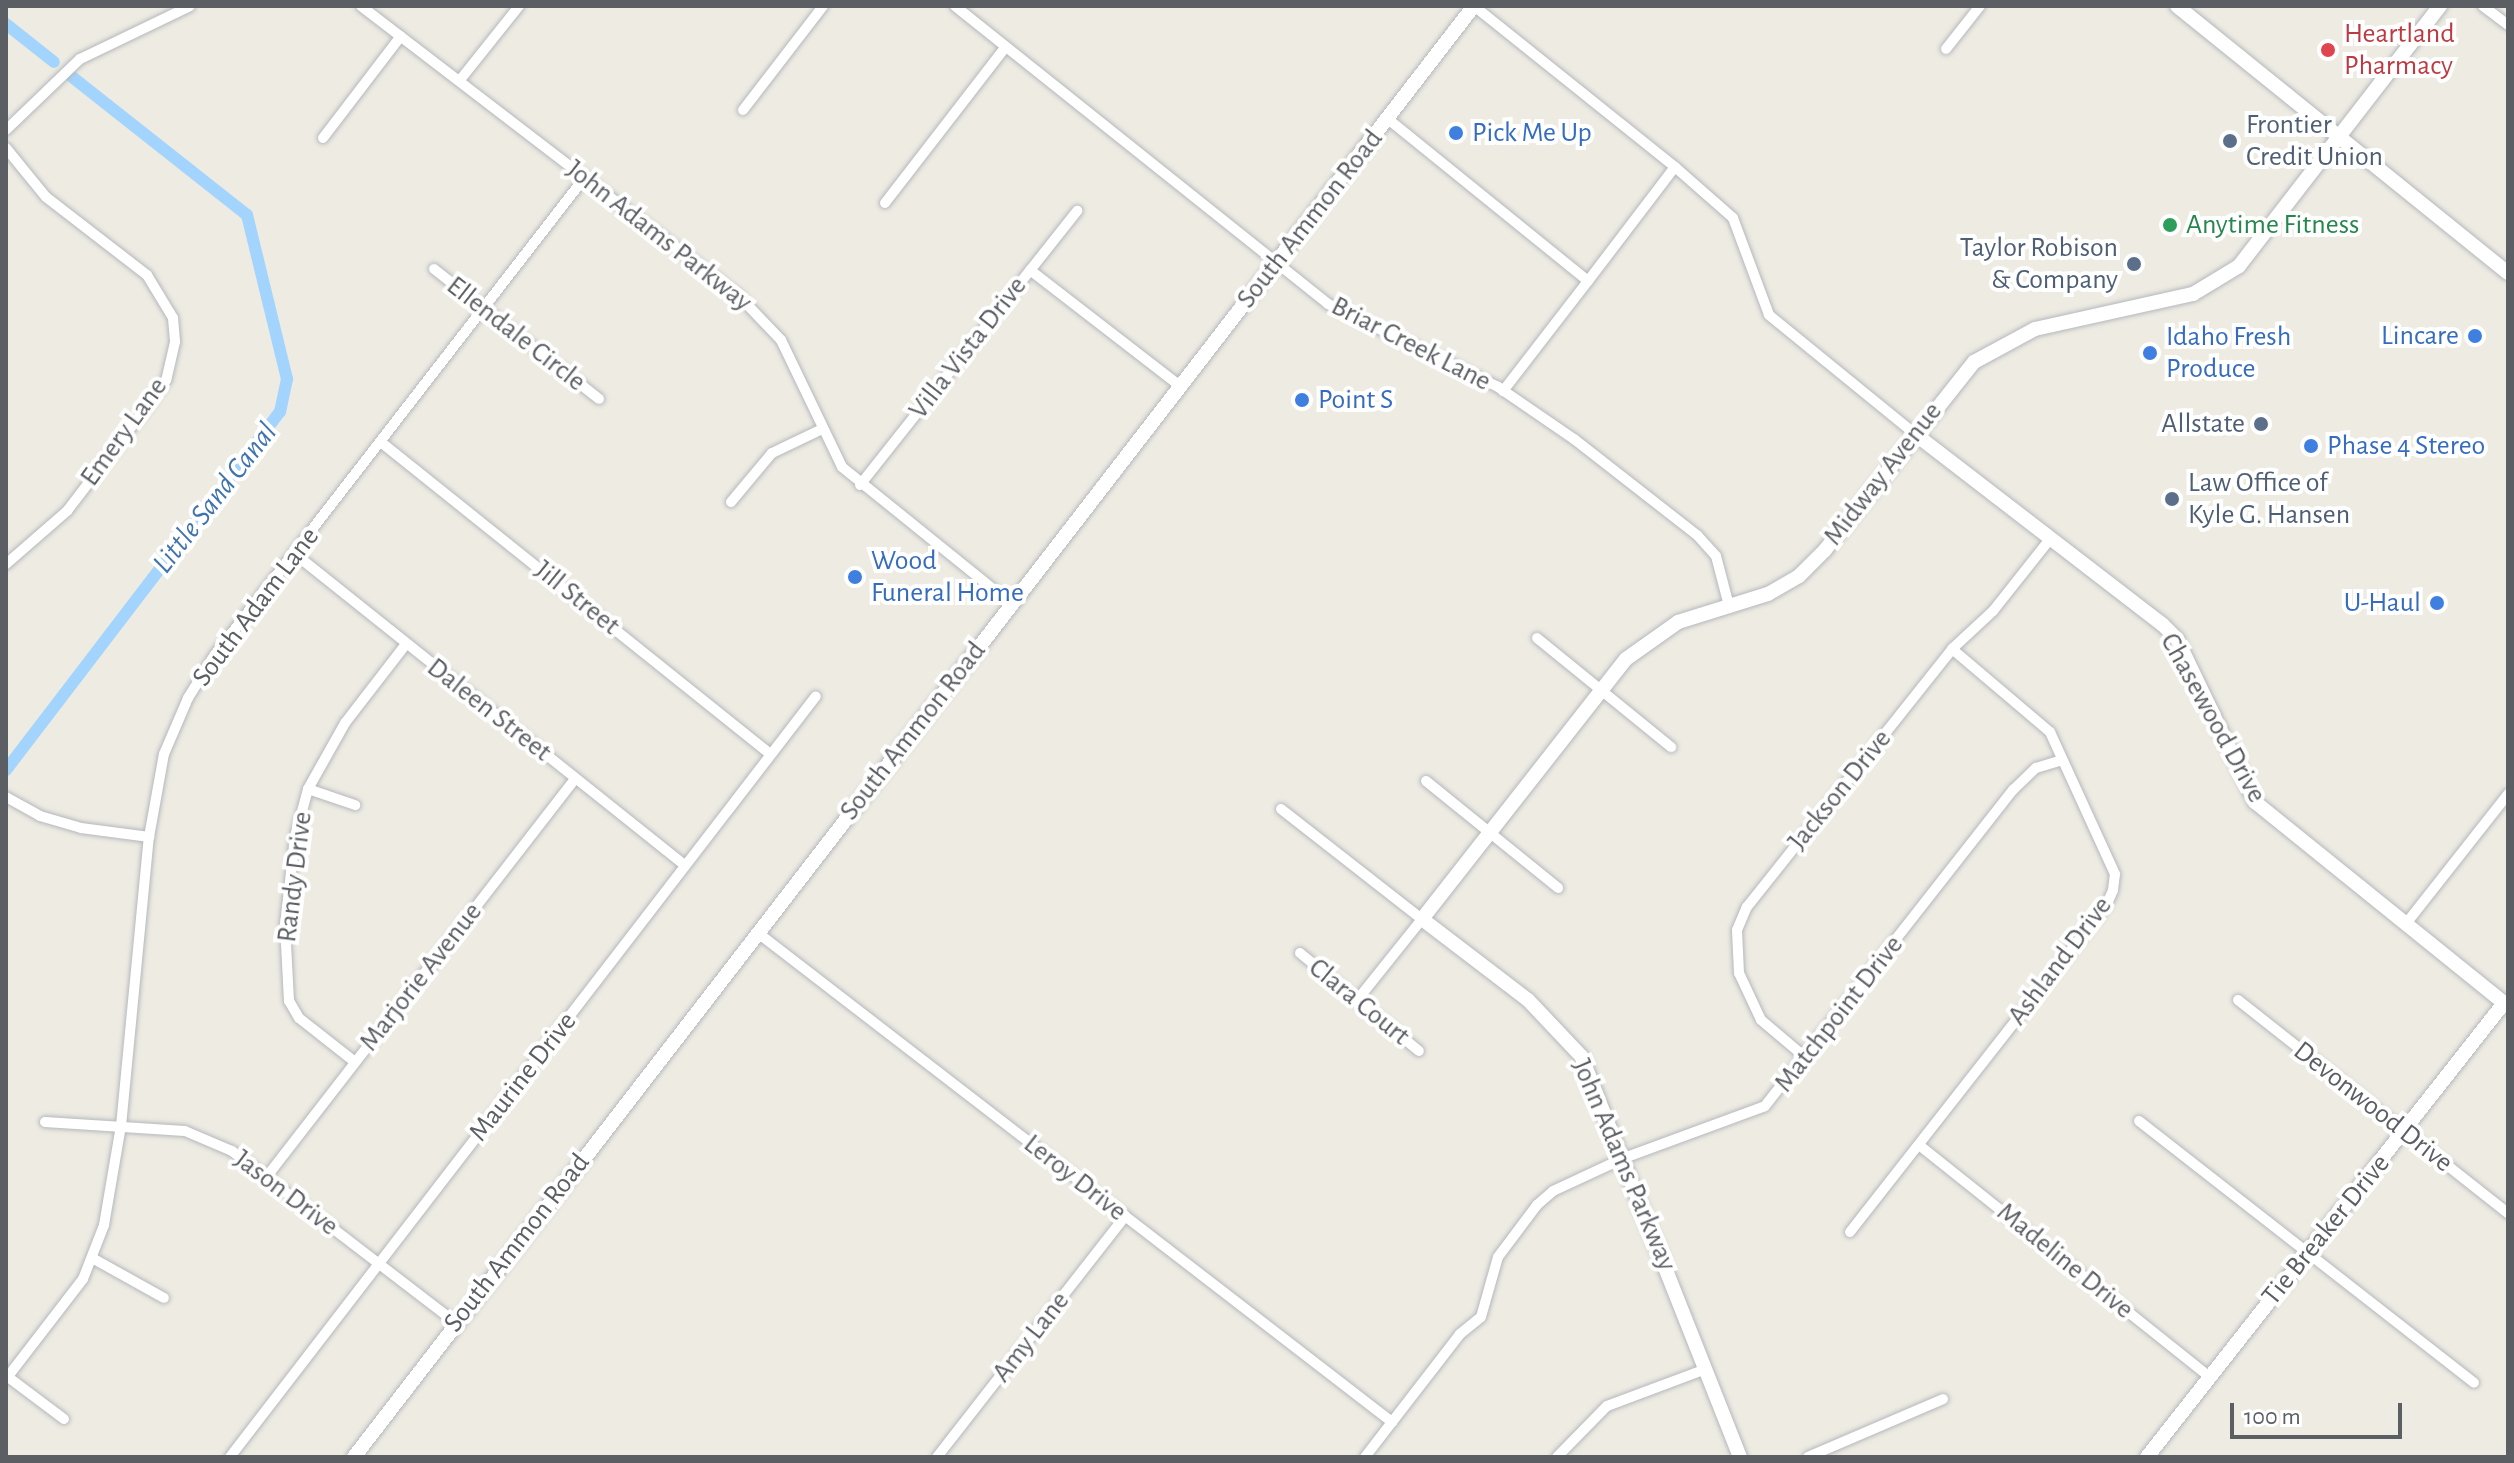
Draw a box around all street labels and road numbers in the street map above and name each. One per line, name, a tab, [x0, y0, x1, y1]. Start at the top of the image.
street label: South Ammon Road	[1230, 123, 1390, 315]
street label: John Adams Parkway	[559, 153, 759, 319]
street label: Ellendale Circle	[440, 269, 592, 399]
street label: Villa Vista Drive	[902, 270, 1034, 426]
street label: Briar Creek Lane	[1326, 289, 1496, 399]
street label: Emery Lane	[73, 371, 175, 493]
street label: Midway Avenue	[1817, 396, 1949, 552]
street label: South Adam Lane	[185, 521, 327, 693]
street label: Jill Street	[528, 554, 626, 642]
street label: Chasewood Drive	[2153, 627, 2273, 809]
street label: South Ammon Road	[833, 635, 993, 827]
street label: Daleen Street	[420, 651, 558, 769]
street label: Jackson Drive	[1781, 723, 1899, 857]
street label: Randy Drive	[270, 810, 320, 944]
street label: Ashland Drive	[2001, 890, 2119, 1032]
street label: Marjorie Avenue	[353, 896, 489, 1058]
street label: Matchpoint Drive	[1767, 929, 1911, 1099]
street label: Clara Court	[1302, 951, 1416, 1053]
street label: Maurine Drive	[462, 1006, 584, 1148]
street label: Devonwood Drive	[2287, 1034, 2459, 1180]
street label: John Adams Parkway	[1564, 1054, 1684, 1276]
street label: Leroy Drive	[1017, 1127, 1133, 1229]
street label: Jason Drive	[227, 1143, 345, 1243]
street label: South Ammon Road	[437, 1147, 597, 1339]
street label: Tie Breaker Drive	[2255, 1148, 2397, 1312]
street label: Madeline Drive	[1990, 1196, 2140, 1326]
street label: Amy Lane	[985, 1285, 1077, 1389]

